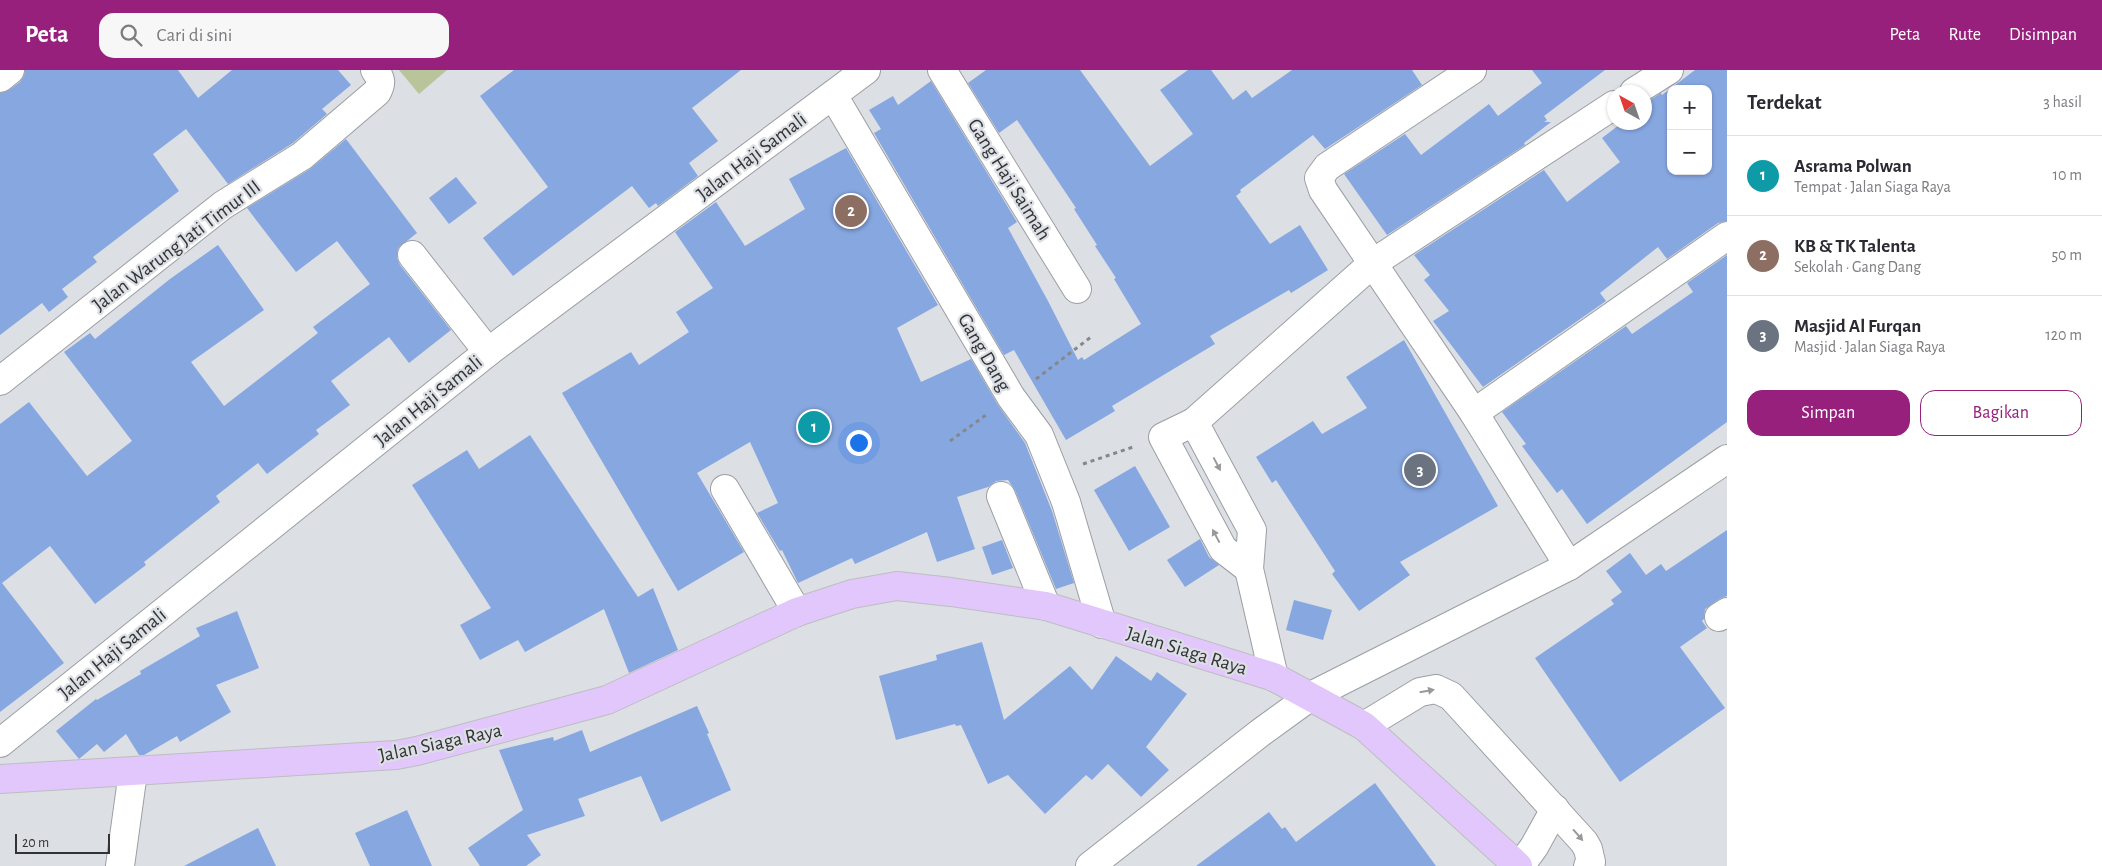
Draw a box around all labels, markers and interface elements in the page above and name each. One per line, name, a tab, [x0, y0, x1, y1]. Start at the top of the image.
search box	[99, 13, 449, 58]
icon: search	[117, 21, 145, 49]
text: Peta	[25, 23, 69, 47]
text: Cari di sini	[157, 26, 232, 45]
text: Peta	[1889, 26, 1920, 44]
text: Rute	[1948, 26, 1981, 44]
text: Disimpan	[2009, 26, 2077, 44]
north arrow	[1607, 85, 1652, 130]
map controls	[1667, 85, 1712, 175]
button: +	[1667, 85, 1712, 130]
text: Terdekat	[1747, 92, 1822, 113]
text: 3 hasil	[2043, 94, 2082, 110]
street label: Jalan Haji Samali	[693, 109, 810, 204]
street label: Gang Haji Saimah	[964, 115, 1054, 244]
button: −	[1667, 130, 1712, 175]
text: Asrama Polwan	[1794, 157, 1912, 176]
text: 1	[1760, 167, 1766, 183]
text: 10 m	[2053, 167, 2082, 183]
street label: Jalan Warung Jati Timur III	[89, 176, 264, 315]
text: Tempat · Jalan Siaga Raya	[1794, 179, 1951, 195]
pin: 2	[835, 192, 867, 230]
text: KB & TK Talenta	[1794, 237, 1916, 256]
text: 2	[1759, 247, 1767, 263]
text: 50 m	[2051, 247, 2082, 263]
text: Sekolah · Gang Dang	[1794, 259, 1921, 275]
street label: Gang Dang	[954, 310, 1014, 395]
text: Masjid Al Furqan	[1794, 317, 1921, 336]
text: 3	[1760, 327, 1766, 343]
text: 120 m	[2045, 327, 2082, 343]
text: Masjid · Jalan Siaga Raya	[1794, 339, 1945, 355]
street label: Jalan Haji Samali	[371, 352, 486, 450]
button: Simpan	[1747, 390, 1910, 436]
button: Bagikan	[1920, 390, 2082, 436]
pin: 1	[798, 408, 830, 446]
your location	[846, 430, 872, 456]
pin: 3	[1404, 451, 1436, 489]
one-way arrow	[1213, 457, 1221, 472]
one-way arrow	[1212, 528, 1220, 543]
street label: Jalan Haji Samali	[55, 605, 170, 703]
street label: Jalan Siaga Raya	[1124, 623, 1250, 679]
one-way arrow	[1420, 686, 1436, 694]
street label: Jalan Siaga Raya	[377, 720, 504, 766]
one-way arrow	[1572, 829, 1584, 841]
scale bar	[15, 831, 110, 854]
text: 20 m	[22, 836, 49, 850]

